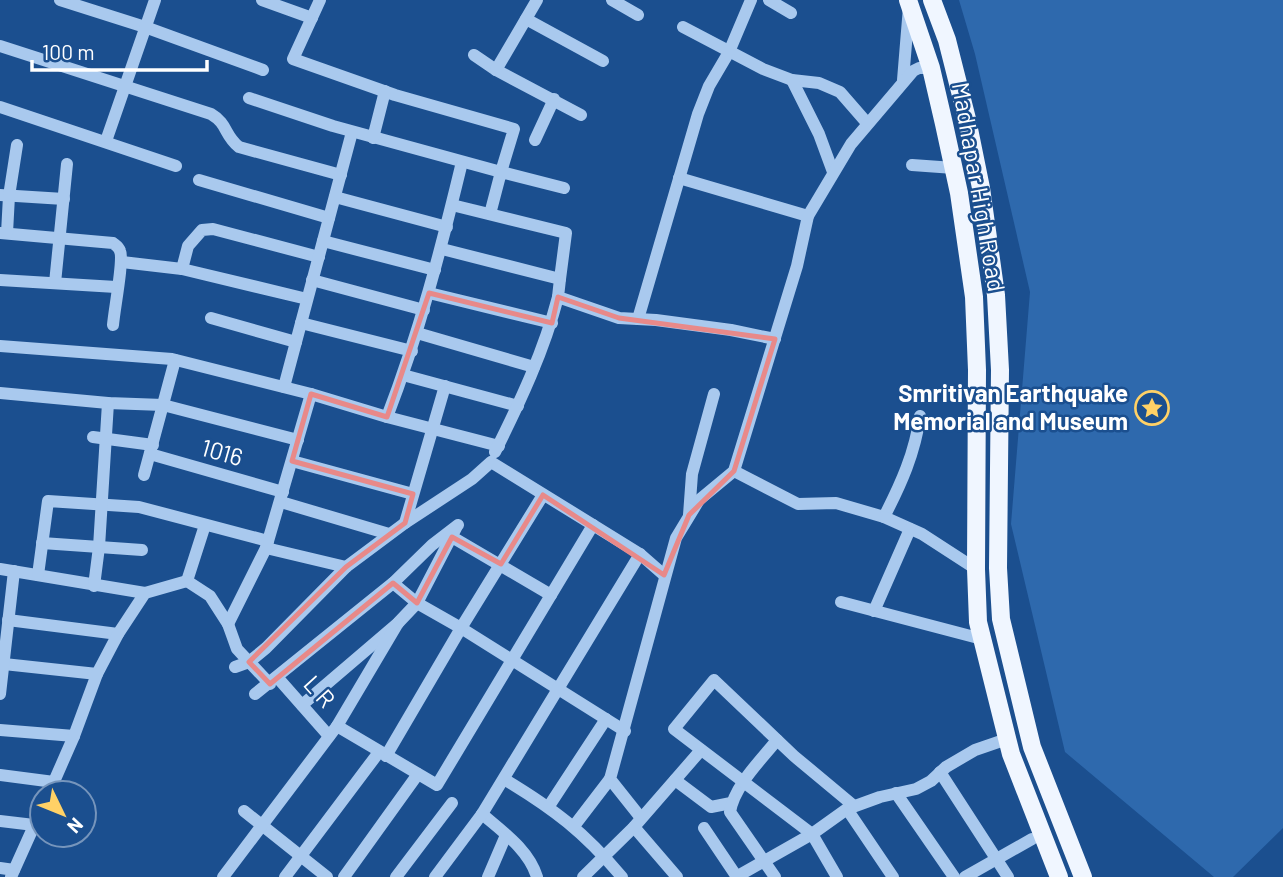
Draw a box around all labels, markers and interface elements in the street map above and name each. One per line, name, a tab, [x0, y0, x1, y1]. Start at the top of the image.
scale bar	[32, 28, 206, 72]
text: 100 m	[42, 39, 95, 64]
street label: Madhapar High Road	[947, 80, 1012, 294]
place label: Smritivan Earthquake Memorial and Museum	[893, 378, 1128, 435]
place icon: Smritivan Earthquake Memorial and Museum	[1133, 389, 1171, 427]
street label: 1016	[198, 432, 247, 471]
street label: L R	[298, 669, 342, 713]
north arrow	[28, 779, 98, 849]
text: N	[63, 813, 89, 838]

